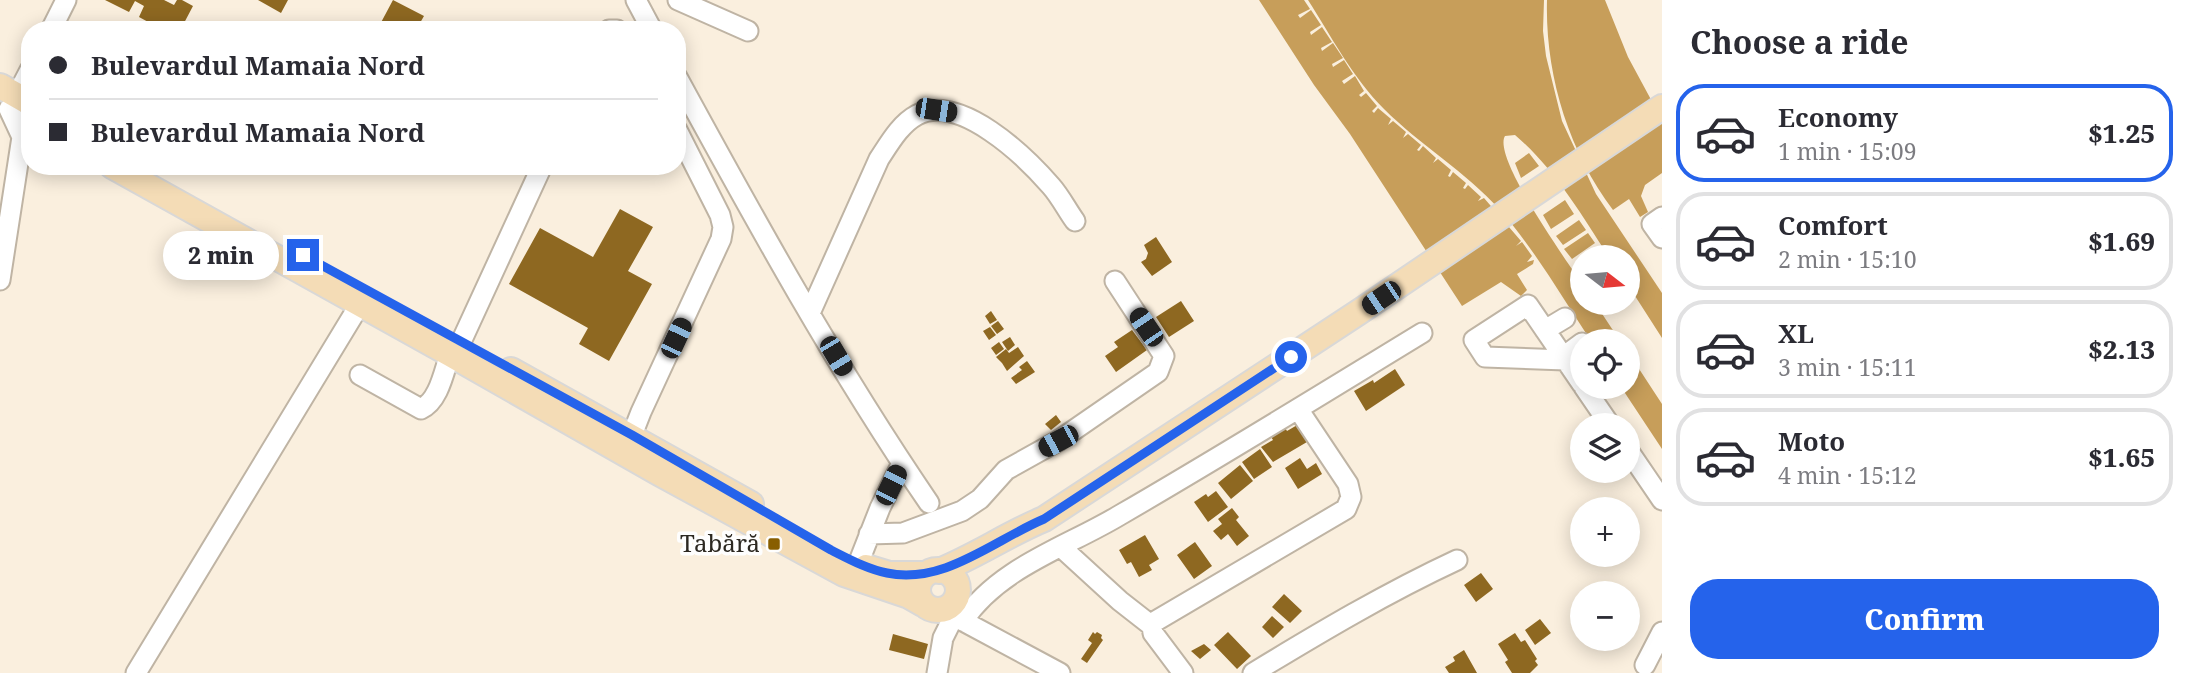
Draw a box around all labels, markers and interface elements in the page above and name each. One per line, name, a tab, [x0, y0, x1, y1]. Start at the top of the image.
text: Choose a ride	[1690, 20, 1909, 63]
text: Bulevardul Mamaia Nord	[91, 47, 425, 83]
car	[914, 96, 959, 124]
text: Economy	[1778, 99, 1898, 135]
icon: car	[1694, 102, 1757, 165]
text: Bulevardul Mamaia Nord	[91, 114, 425, 150]
text: $1.25	[2088, 115, 2155, 151]
text: 1 min · 15:09	[1778, 135, 1916, 167]
text: Comfort	[1778, 207, 1888, 243]
icon: car	[1694, 210, 1757, 273]
text: $1.69	[2088, 223, 2155, 259]
callout: 2 min	[163, 230, 278, 280]
text: 2 min	[188, 239, 254, 271]
route end	[287, 239, 319, 271]
text: 2 min · 15:10	[1778, 243, 1916, 275]
north arrow	[1570, 245, 1640, 315]
map controls	[1570, 245, 1640, 651]
car	[1358, 278, 1405, 318]
car	[1126, 304, 1167, 350]
car	[658, 315, 695, 361]
text: XL	[1778, 315, 1814, 351]
icon: car	[1694, 318, 1757, 381]
button: locate	[1570, 329, 1640, 399]
text: $2.13	[2088, 331, 2155, 367]
car	[817, 333, 856, 379]
route start	[1275, 341, 1307, 373]
text: 3 min · 15:11	[1778, 351, 1916, 383]
button: layers	[1570, 413, 1640, 483]
car	[1035, 422, 1082, 460]
text: Moto	[1778, 423, 1845, 459]
icon: car	[1694, 426, 1757, 489]
text: $1.65	[2088, 439, 2155, 475]
text: 4 min · 15:12	[1778, 459, 1916, 491]
car	[873, 462, 910, 508]
button: +	[1570, 497, 1640, 567]
place label: Tabără	[680, 526, 760, 559]
marker: Tabără	[766, 536, 782, 552]
button: Confirm	[1690, 579, 2159, 659]
button: −	[1570, 581, 1640, 651]

